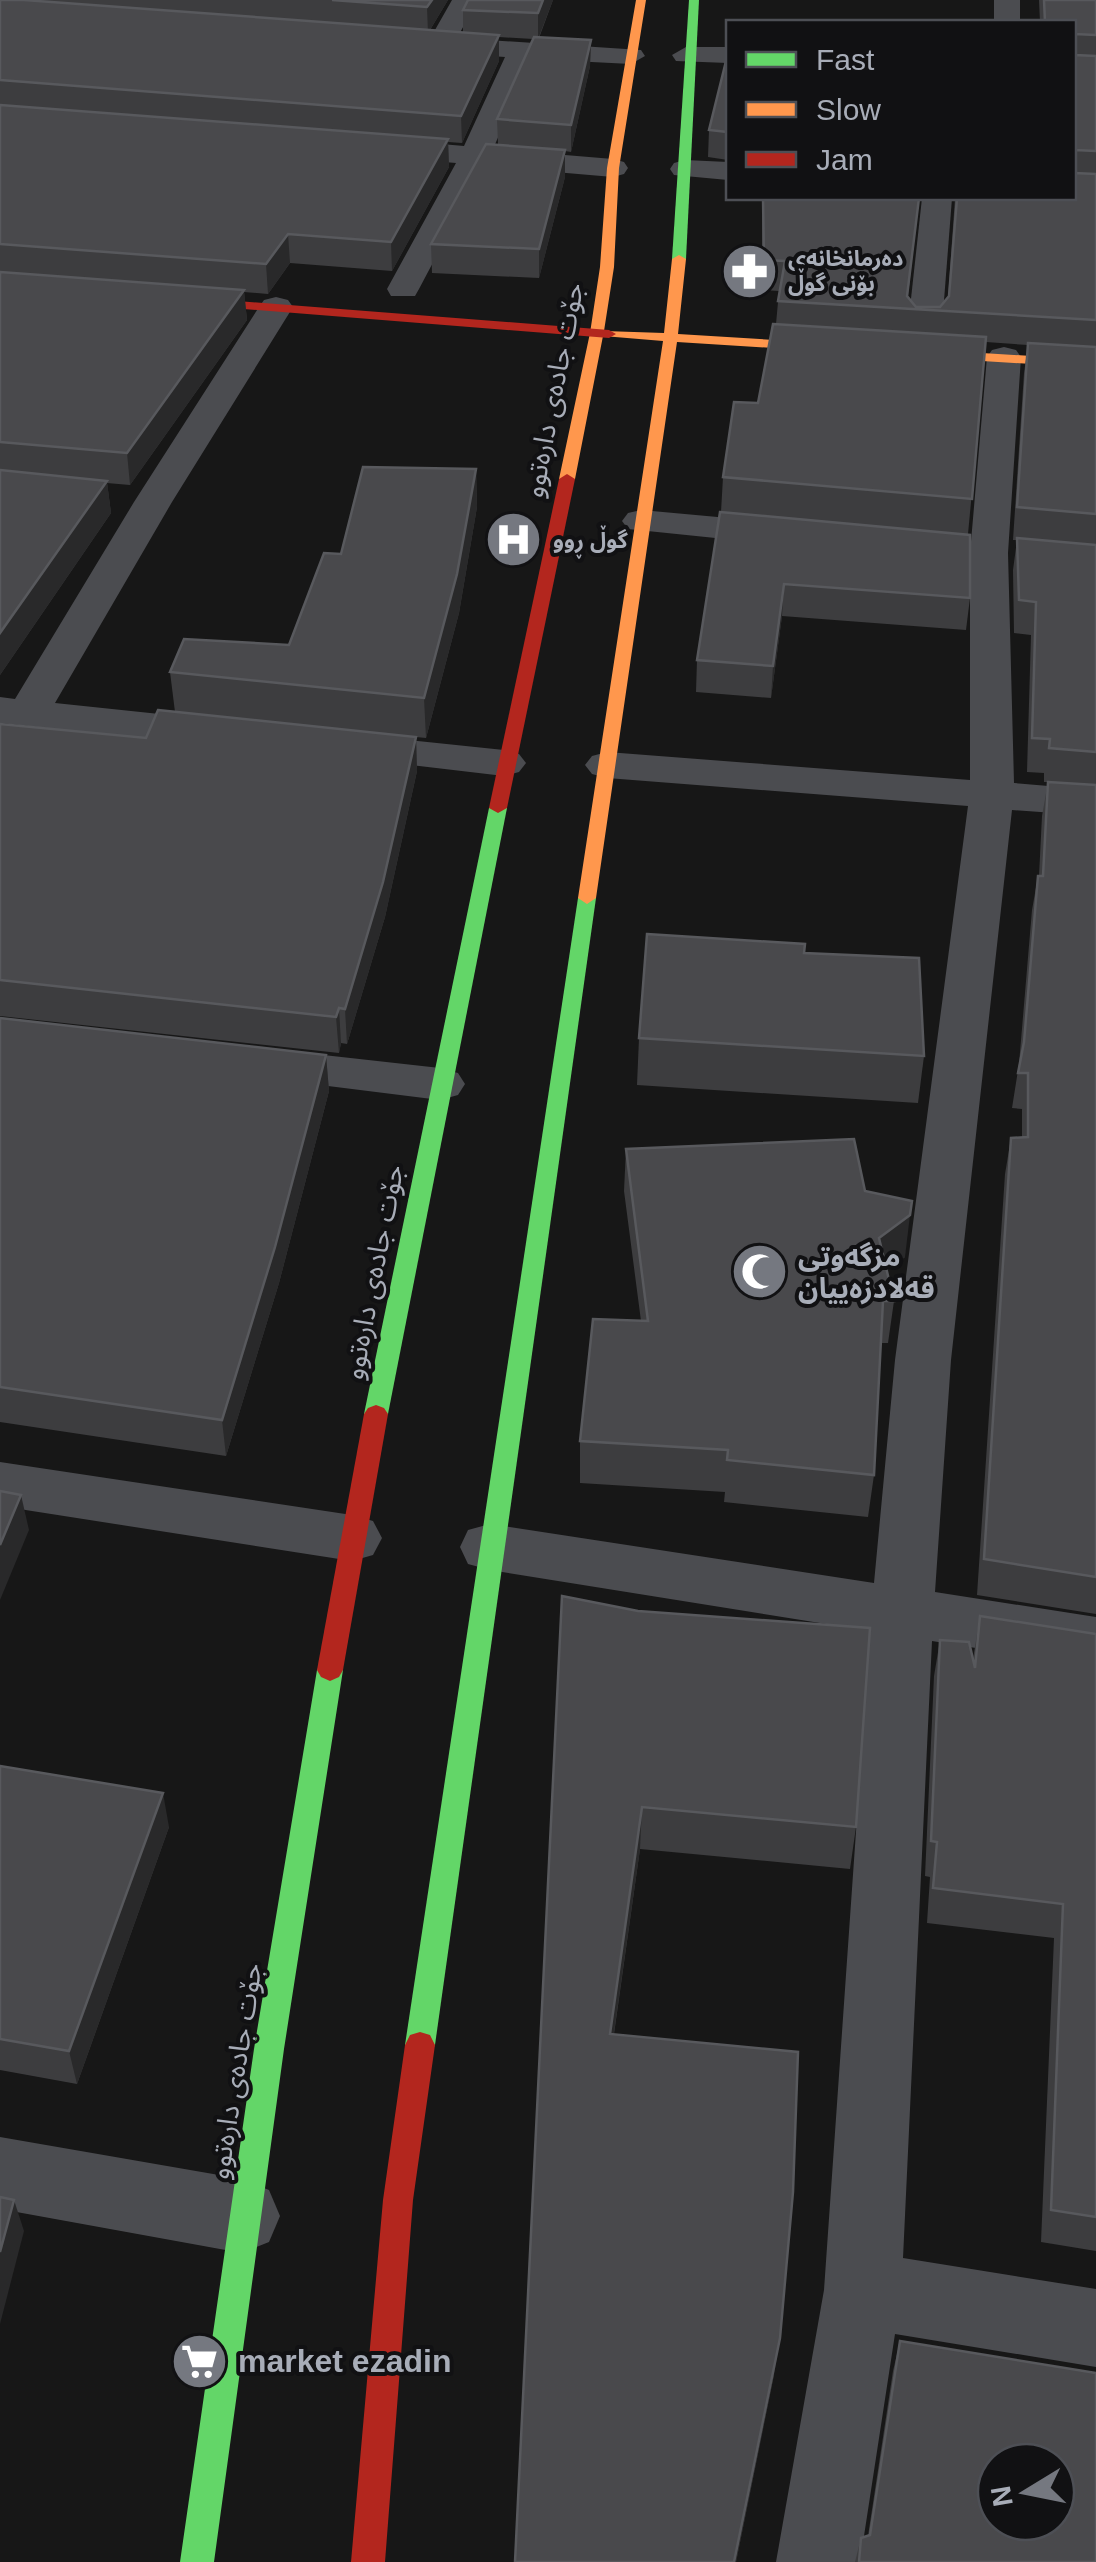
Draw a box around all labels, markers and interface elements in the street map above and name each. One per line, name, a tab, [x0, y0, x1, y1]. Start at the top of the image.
legend	[726, 20, 1076, 200]
text: Fast	[816, 43, 875, 76]
text: Slow	[816, 93, 881, 126]
text: Jam	[816, 143, 873, 176]
pharmacy icon: دەرمانخانەی بۆنی گوڵ	[719, 241, 779, 301]
place label: دەرمانخانەی بۆنی گوڵ	[788, 246, 903, 296]
street label: جۆت جادەی دارەتوو	[517, 280, 591, 500]
hospital icon: گوڵ ڕوو	[484, 510, 544, 570]
place label: گوڵ ڕوو	[553, 525, 629, 559]
street label: جۆت جادەی دارەتوو	[337, 1162, 411, 1382]
place label: مزگەوتی قەلادزەییان	[798, 1241, 935, 1305]
mosque icon: مزگەوتی قەلادزەییان	[729, 1242, 789, 1302]
street label: جۆت جادەی دارەتوو	[203, 1961, 269, 2181]
supermarket icon: market ezadin	[169, 2331, 229, 2391]
place label: market ezadin	[238, 2343, 451, 2379]
north arrow	[976, 2442, 1076, 2542]
text: N	[985, 2484, 1019, 2509]

